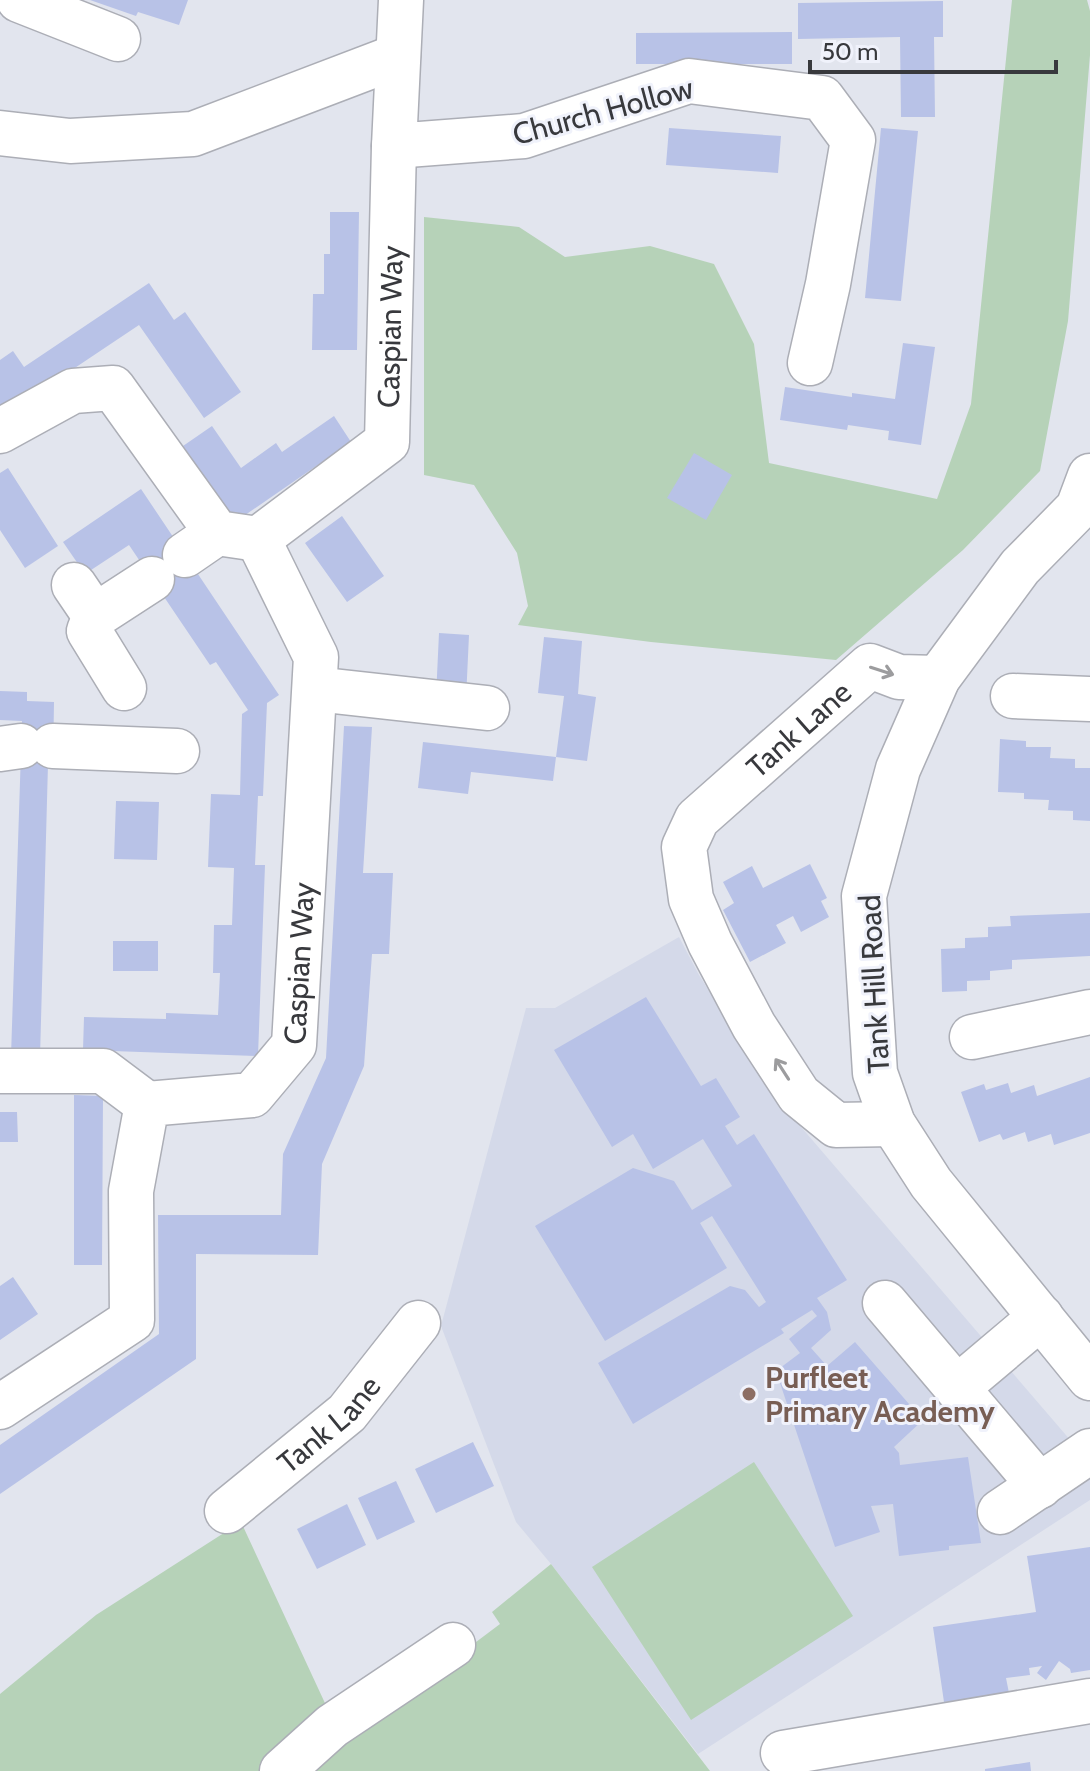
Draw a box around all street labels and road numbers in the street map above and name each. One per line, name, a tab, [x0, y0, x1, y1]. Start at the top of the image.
street label: Church Hollow	[509, 69, 698, 153]
street label: Caspian Way	[369, 245, 410, 408]
street label: Tank Lane	[739, 673, 859, 785]
street label: Caspian Way	[276, 881, 322, 1046]
street label: Tank Hill Road	[851, 894, 897, 1074]
street label: Tank Lane	[270, 1368, 388, 1481]

